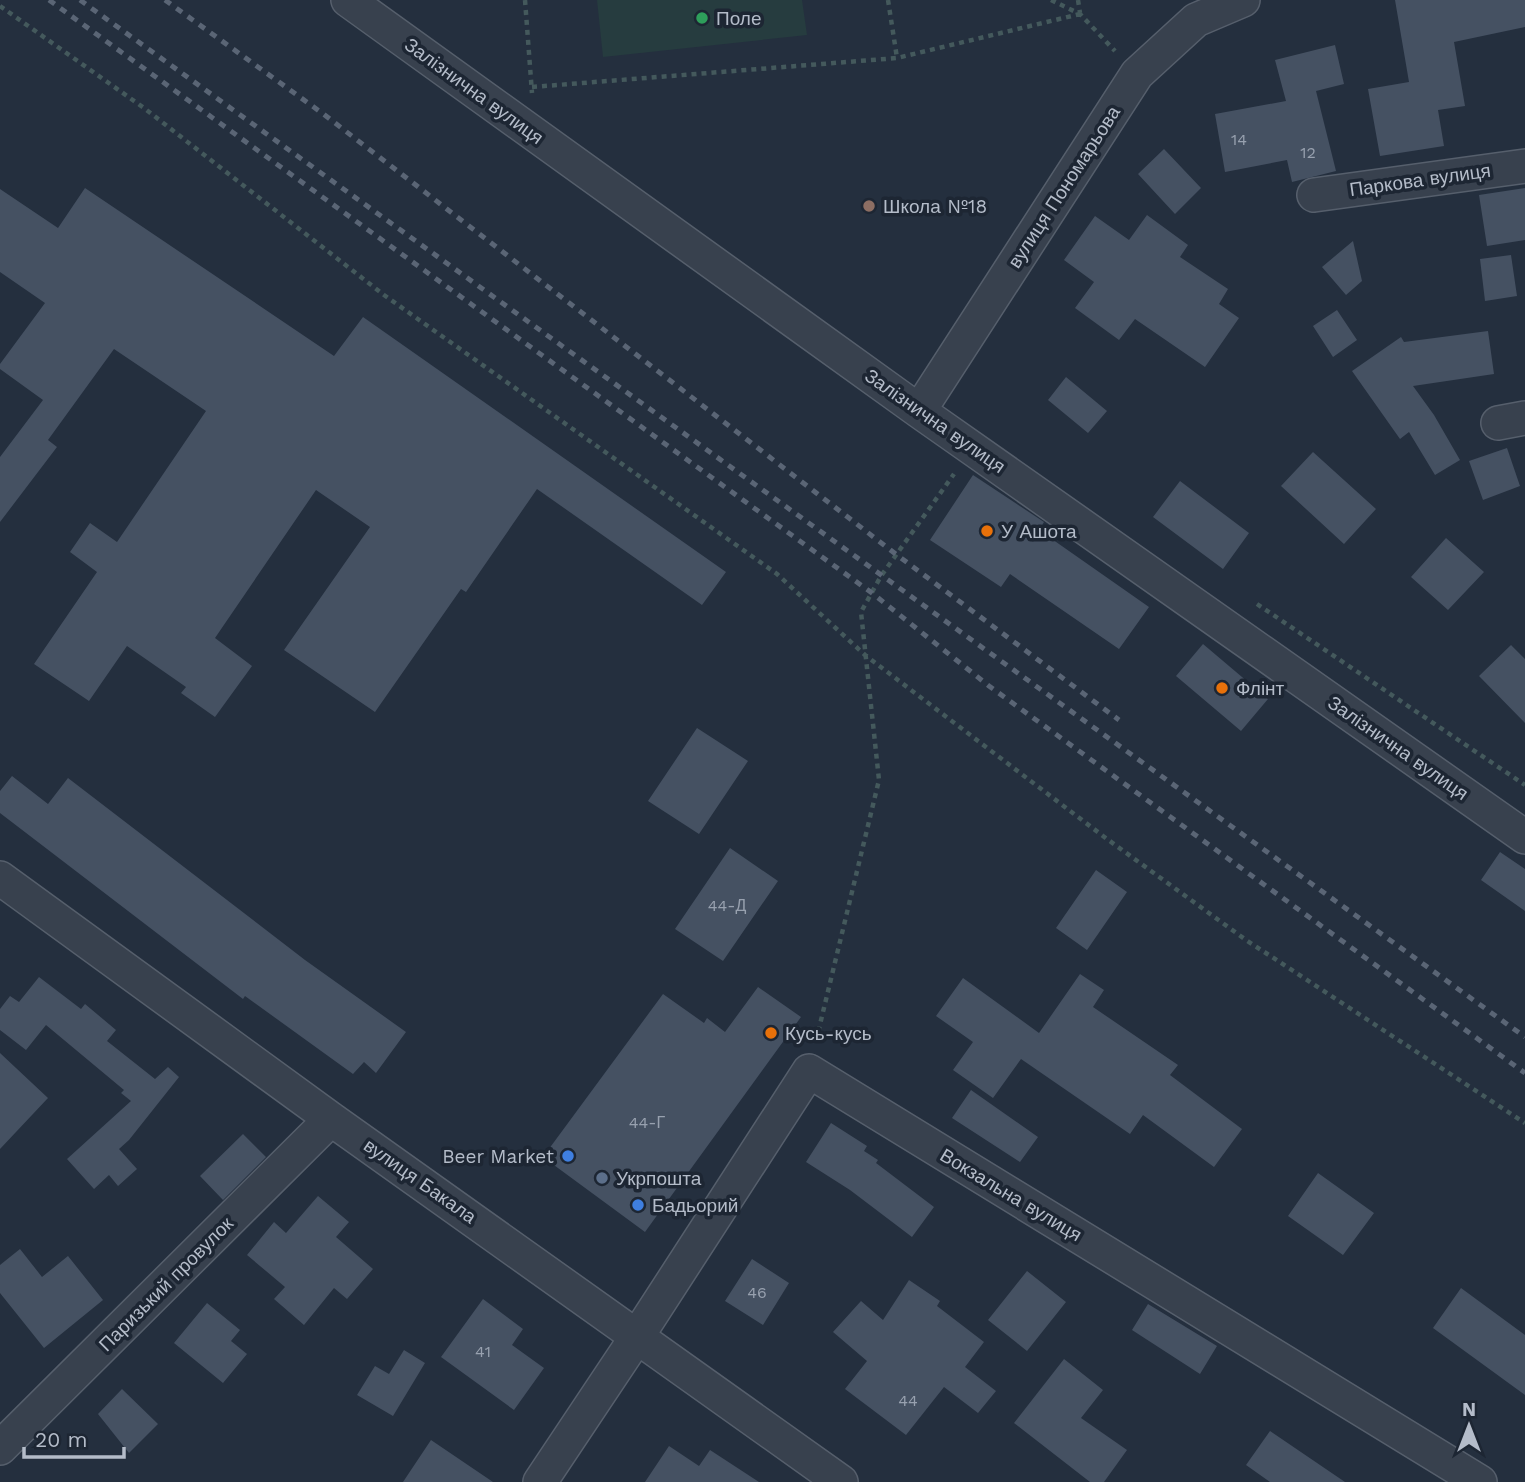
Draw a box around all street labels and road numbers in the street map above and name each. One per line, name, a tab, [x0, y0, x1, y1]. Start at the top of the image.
street label: Залізнична вулиця	[400, 33, 548, 149]
street label: вулиця Пономарьова	[1003, 101, 1125, 272]
street label: Паркова вулиця	[1348, 159, 1492, 201]
street label: Залізнична вулиця	[860, 364, 1010, 478]
street label: Залізнична вулиця	[1323, 691, 1473, 805]
street label: вулиця Бакала	[359, 1134, 481, 1229]
street label: Вокзальна вулиця	[936, 1144, 1086, 1246]
street label: Паризький провулок	[94, 1212, 238, 1356]

